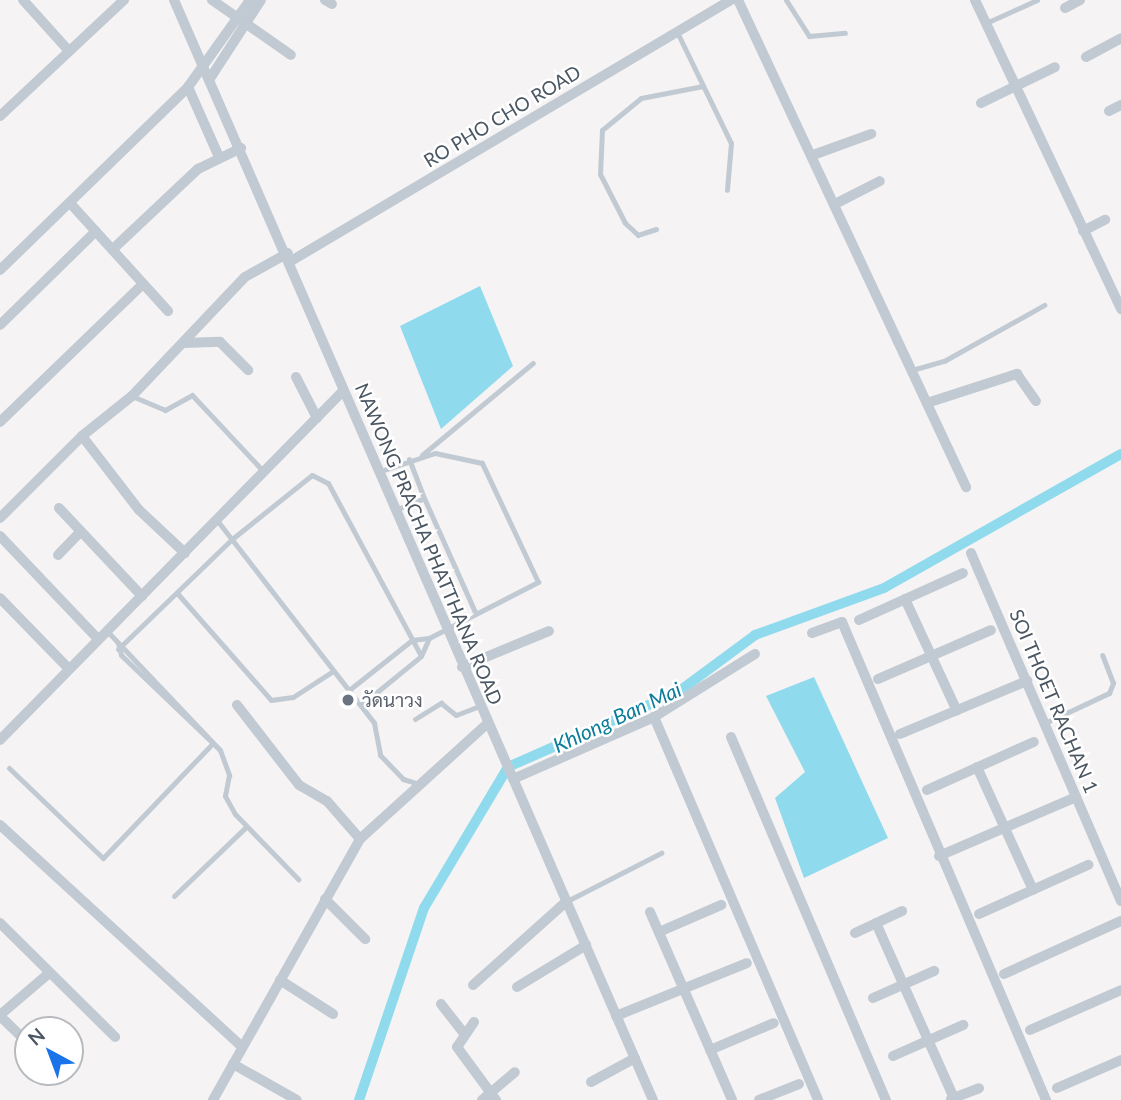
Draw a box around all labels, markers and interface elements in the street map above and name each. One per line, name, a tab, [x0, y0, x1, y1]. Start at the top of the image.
street label: RO PHO CHO ROAD	[419, 60, 585, 172]
street label: NAWONG PRACHA PHATTHANA ROAD	[350, 379, 508, 709]
street label: SOI THOET RACHAN 1	[1005, 605, 1103, 797]
water label: Khlong Ban Mai	[549, 676, 685, 758]
place label: วัดนาวง	[362, 689, 423, 711]
marker: วัดนาวง	[340, 692, 356, 708]
north arrow	[14, 1016, 84, 1086]
text: N	[23, 1023, 49, 1050]

